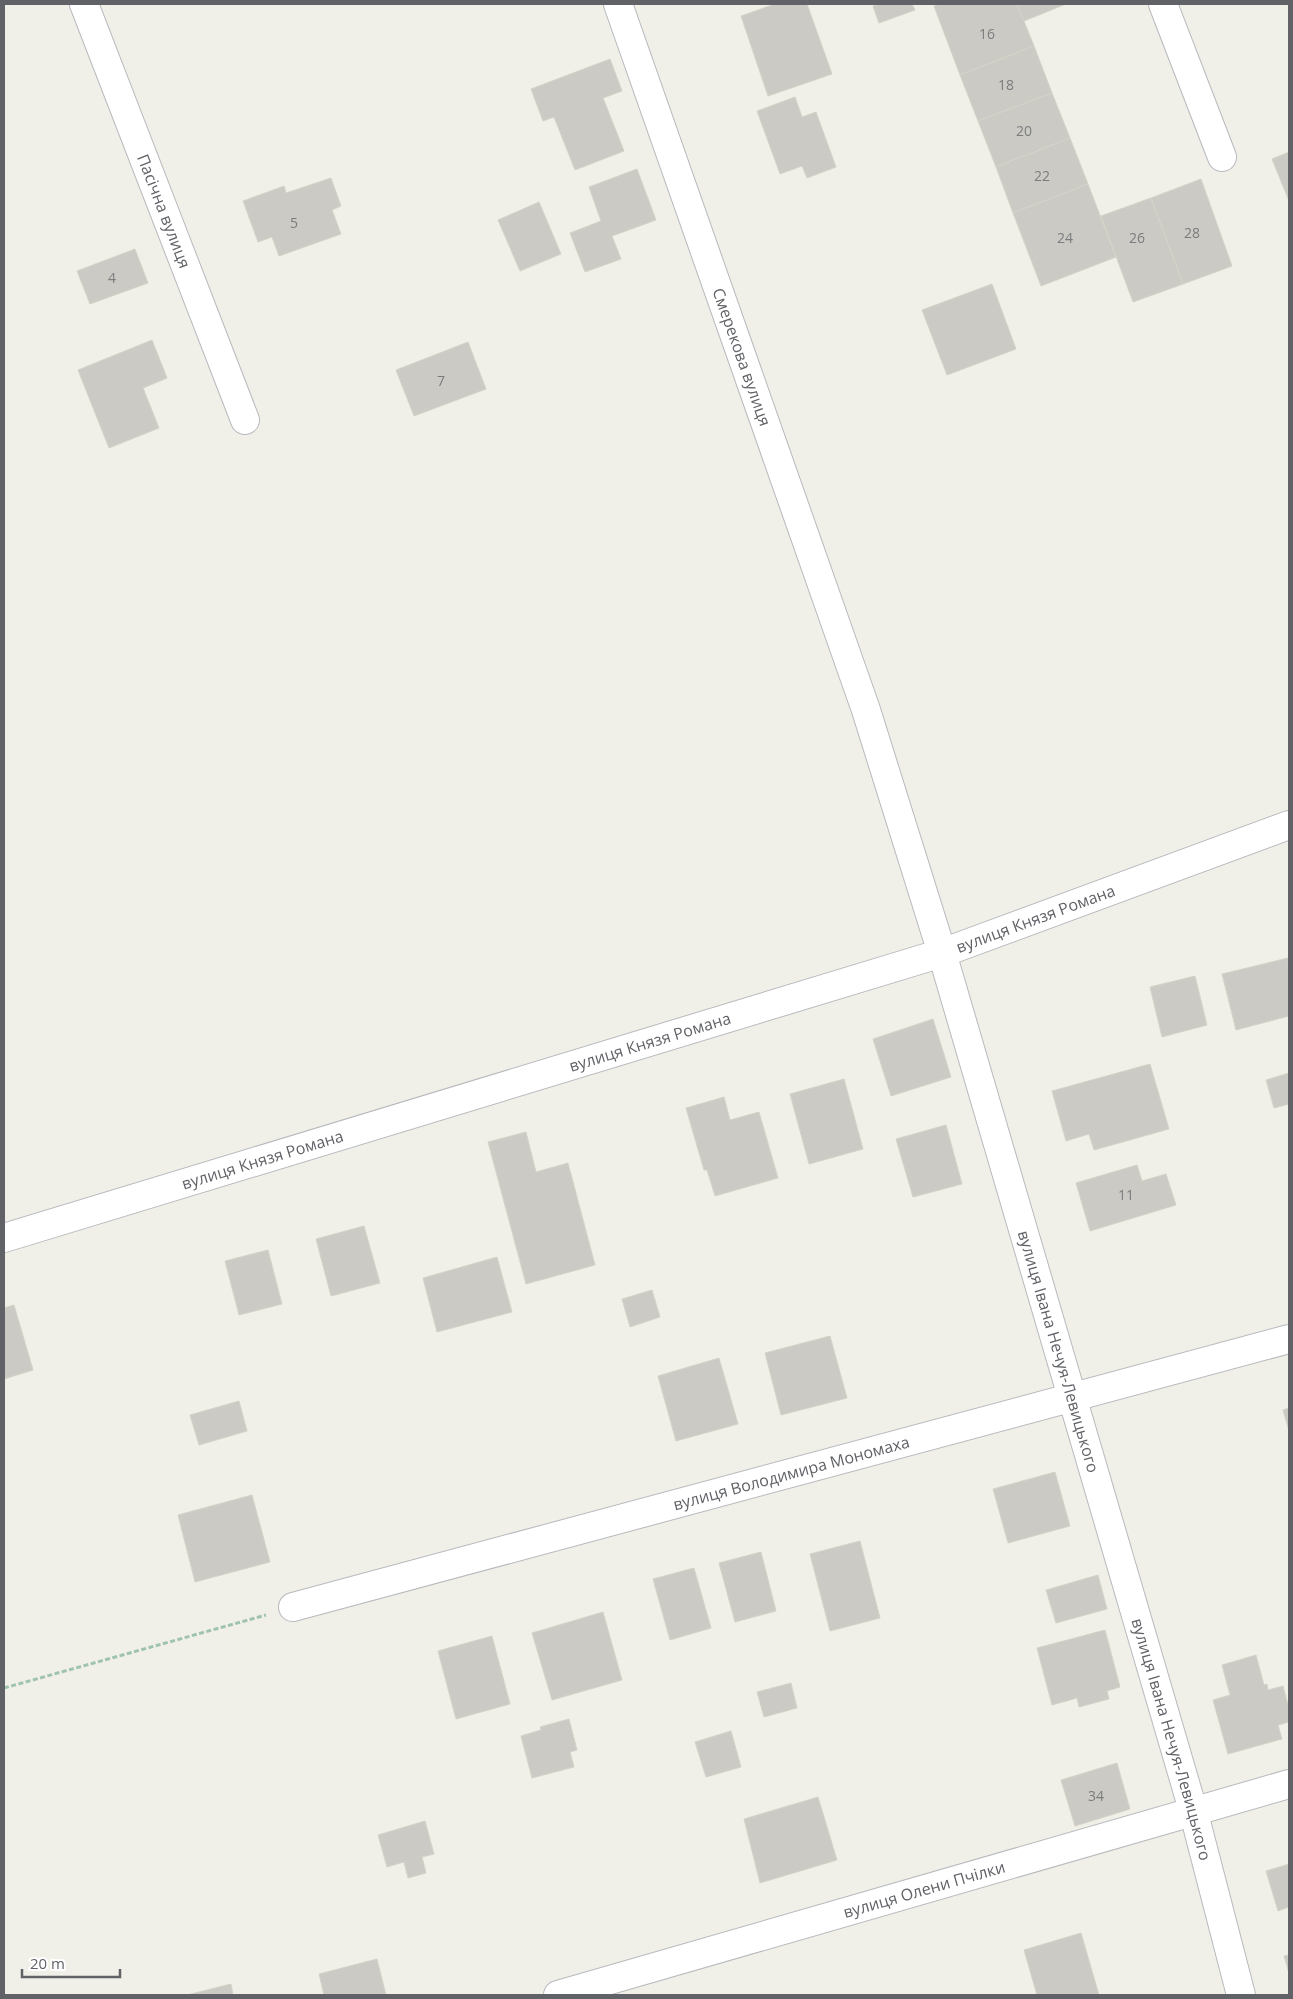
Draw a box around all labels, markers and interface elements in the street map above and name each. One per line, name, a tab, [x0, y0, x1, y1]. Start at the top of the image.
house number: 16	[979, 24, 995, 43]
house number: 18	[998, 75, 1014, 94]
house number: 20	[1016, 121, 1032, 140]
street label: Пасічна вулиця	[132, 151, 196, 271]
house number: 22	[1034, 166, 1050, 185]
house number: 5	[290, 213, 298, 232]
house number: 28	[1184, 223, 1200, 242]
house number: 24	[1057, 228, 1073, 247]
house number: 26	[1129, 228, 1145, 247]
house number: 4	[108, 268, 116, 287]
street label: Смерекова вулиця	[708, 285, 776, 429]
house number: 7	[437, 371, 445, 390]
street label: вулиця Князя Романа	[953, 879, 1118, 958]
street label: вулиця Князя Романа	[566, 1007, 733, 1077]
street label: вулиця Князя Романа	[179, 1125, 346, 1194]
house number: 11	[1118, 1185, 1134, 1204]
street label: вулиця Івана Нечуя-Левицького	[1013, 1228, 1105, 1475]
street label: вулиця Володимира Мономаха	[671, 1431, 912, 1515]
street label: вулиця Івана Нечуя-Левицького	[1126, 1615, 1217, 1863]
house number: 34	[1088, 1786, 1104, 1805]
street label: вулиця Олени Пчілки	[840, 1856, 1008, 1923]
scale bar	[22, 1946, 120, 1978]
text: 20 m	[30, 1953, 65, 1973]

